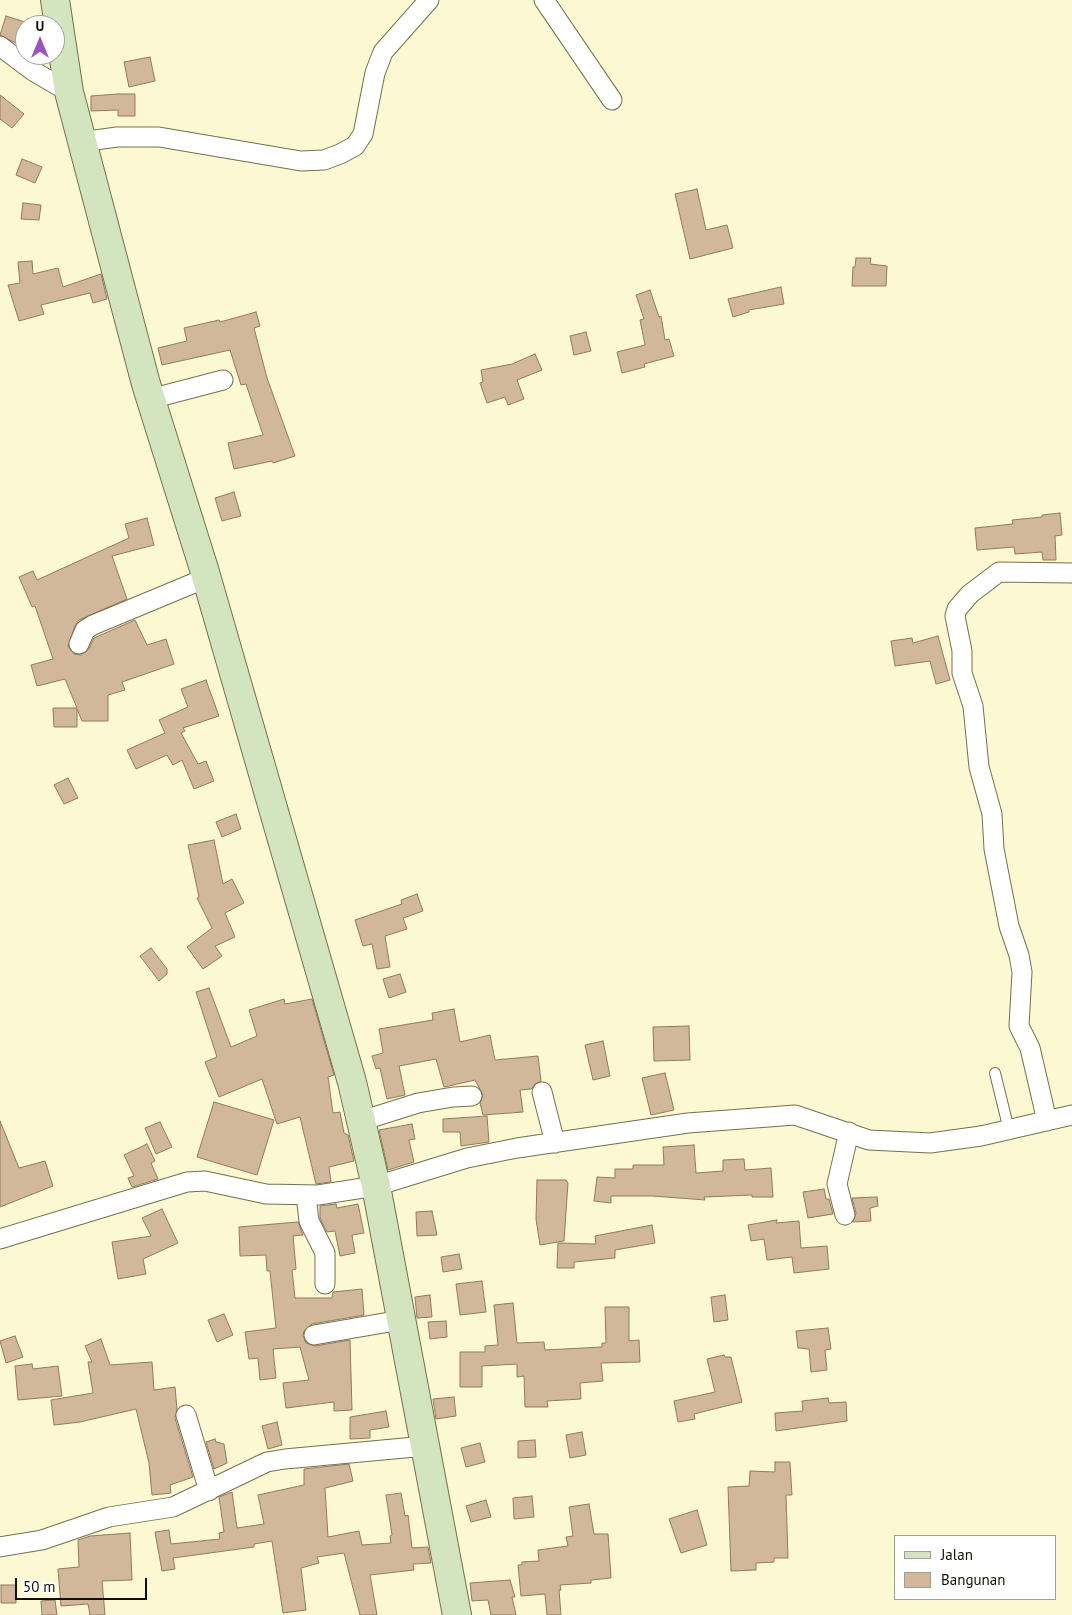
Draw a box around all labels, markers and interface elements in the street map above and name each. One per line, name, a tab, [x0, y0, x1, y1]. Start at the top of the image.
north arrow	[15, 15, 65, 65]
text: U	[36, 17, 44, 35]
legend	[894, 1535, 1057, 1600]
text: Jalan	[941, 1545, 973, 1564]
scale bar	[18, 1568, 150, 1600]
text: Bangunan	[941, 1570, 1005, 1589]
text: 50 m	[23, 1577, 56, 1596]

